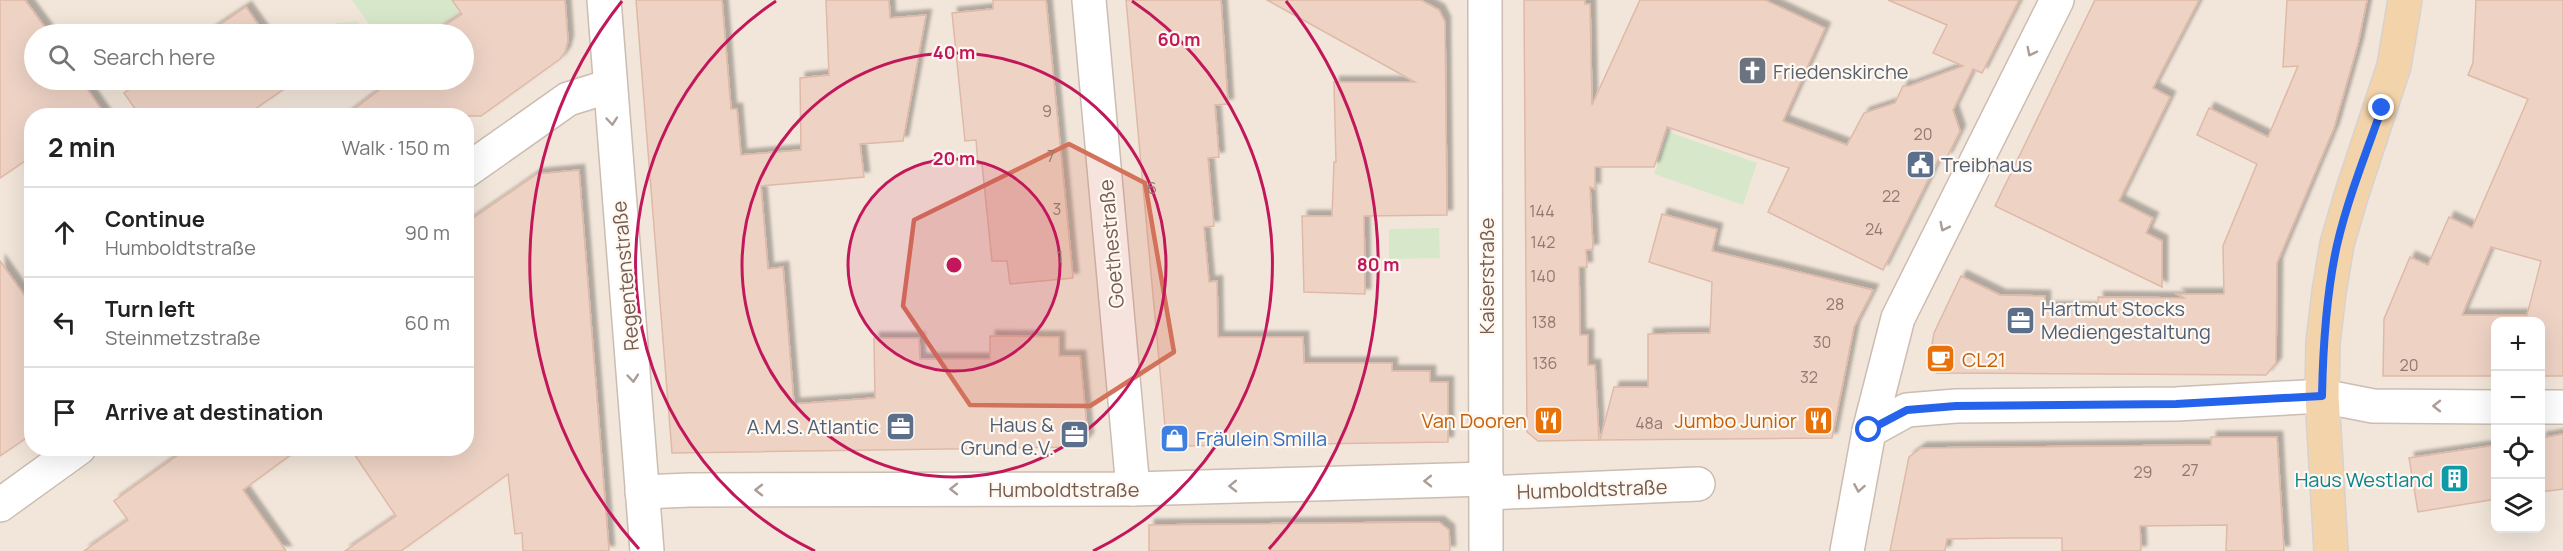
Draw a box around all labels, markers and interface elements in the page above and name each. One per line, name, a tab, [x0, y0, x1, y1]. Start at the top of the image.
search box	[24, 24, 474, 90]
text: 60 m	[1158, 27, 1200, 51]
text: 40 m	[933, 40, 975, 64]
icon: search	[45, 41, 78, 74]
text: Search here	[93, 42, 215, 72]
one-way arrow	[2027, 46, 2038, 57]
church icon: Friedenskirche	[1736, 55, 1768, 87]
place label: Friedenskirche	[1773, 58, 1909, 85]
route end	[2368, 94, 2394, 120]
house number: 9	[1042, 100, 1052, 122]
one-way arrow	[606, 117, 619, 126]
house number: 20	[1914, 123, 1932, 145]
text: 2 min	[48, 129, 116, 165]
text: Walk · 150 m	[341, 134, 450, 161]
house number: 7	[1047, 145, 1055, 167]
text: 20 m	[933, 146, 975, 170]
public building icon: Treibhaus	[1904, 148, 1936, 180]
place label: Treibhaus	[1941, 151, 2033, 178]
house number: 6	[1147, 177, 1157, 199]
street label: Goethestraße	[1092, 178, 1130, 310]
house number: 22	[1882, 185, 1900, 207]
house number: 3	[1053, 198, 1061, 220]
street label: Regentenstraße	[605, 200, 645, 352]
house number: 144	[1529, 200, 1555, 222]
text: Continue	[105, 204, 205, 234]
icon: ahead	[48, 216, 81, 249]
street label: Kaiserstraße	[1473, 218, 1500, 334]
house number: 24	[1865, 218, 1883, 240]
text: 90 m	[404, 219, 450, 246]
one-way arrow	[1939, 220, 1951, 231]
house number: 142	[1531, 231, 1555, 253]
text: Humboldtstraße	[105, 234, 256, 261]
house number: 1	[1057, 246, 1063, 268]
text: 80 m	[1357, 252, 1399, 276]
centre of rings	[944, 255, 964, 275]
house number: 140	[1530, 265, 1556, 287]
house number: 28	[1826, 293, 1844, 315]
text: Turn left	[105, 294, 195, 324]
place label: Hartmut Stocks Mediengestaltung	[2041, 295, 2211, 345]
office icon: Hartmut Stocks Mediengestaltung	[2004, 304, 2036, 336]
icon: left	[48, 306, 81, 339]
text: 60 m	[404, 309, 450, 336]
house number: 138	[1532, 311, 1556, 333]
map controls	[2491, 317, 2545, 533]
button: +	[2491, 317, 2545, 371]
text: Steinmetzstraße	[105, 324, 260, 351]
house number: 30	[1813, 331, 1831, 353]
cafe icon: CL21	[1925, 343, 1957, 375]
place label: CL21	[1962, 346, 2006, 373]
house number: 136	[1532, 352, 1558, 374]
house number: 20	[2400, 354, 2418, 376]
house number: 32	[1800, 366, 1818, 388]
button: −	[2491, 371, 2545, 425]
one-way arrow	[626, 374, 639, 383]
icon: arrive	[48, 396, 81, 429]
text: Arrive at destination	[105, 397, 323, 427]
one-way arrow	[2433, 400, 2442, 412]
restaurant icon: Van Dooren	[1532, 404, 1564, 436]
restaurant icon: Jumbo Junior	[1802, 404, 1834, 436]
place label: Van Dooren	[1421, 407, 1527, 434]
place label: Jumbo Junior	[1674, 407, 1797, 434]
office icon: A.M.S. Atlantic	[884, 410, 916, 442]
place label: Haus & Grund e.V.	[961, 411, 1054, 461]
house number: 48a	[1635, 412, 1663, 434]
place label: A.M.S. Atlantic	[747, 413, 879, 440]
route start	[1855, 416, 1881, 442]
office icon: Haus & Grund e.V.	[1059, 419, 1091, 451]
shop icon: Fräulein Smilla	[1159, 422, 1191, 454]
place label: Fräulein Smilla	[1196, 425, 1327, 452]
button: locate	[2491, 425, 2545, 479]
house number: 27	[2181, 459, 2199, 481]
house number: 29	[2133, 461, 2153, 483]
building icon: Haus Westland	[2438, 463, 2470, 495]
place label: Haus Westland	[2295, 466, 2433, 493]
street label: Humboldtstraße	[1516, 473, 1668, 505]
one-way arrow	[1424, 475, 1433, 487]
street label: Humboldtstraße	[989, 476, 1139, 503]
button: layers	[2491, 479, 2545, 533]
one-way arrow	[1229, 480, 1238, 492]
one-way arrow	[950, 483, 959, 495]
one-way arrow	[1853, 483, 1866, 493]
one-way arrow	[755, 484, 764, 496]

